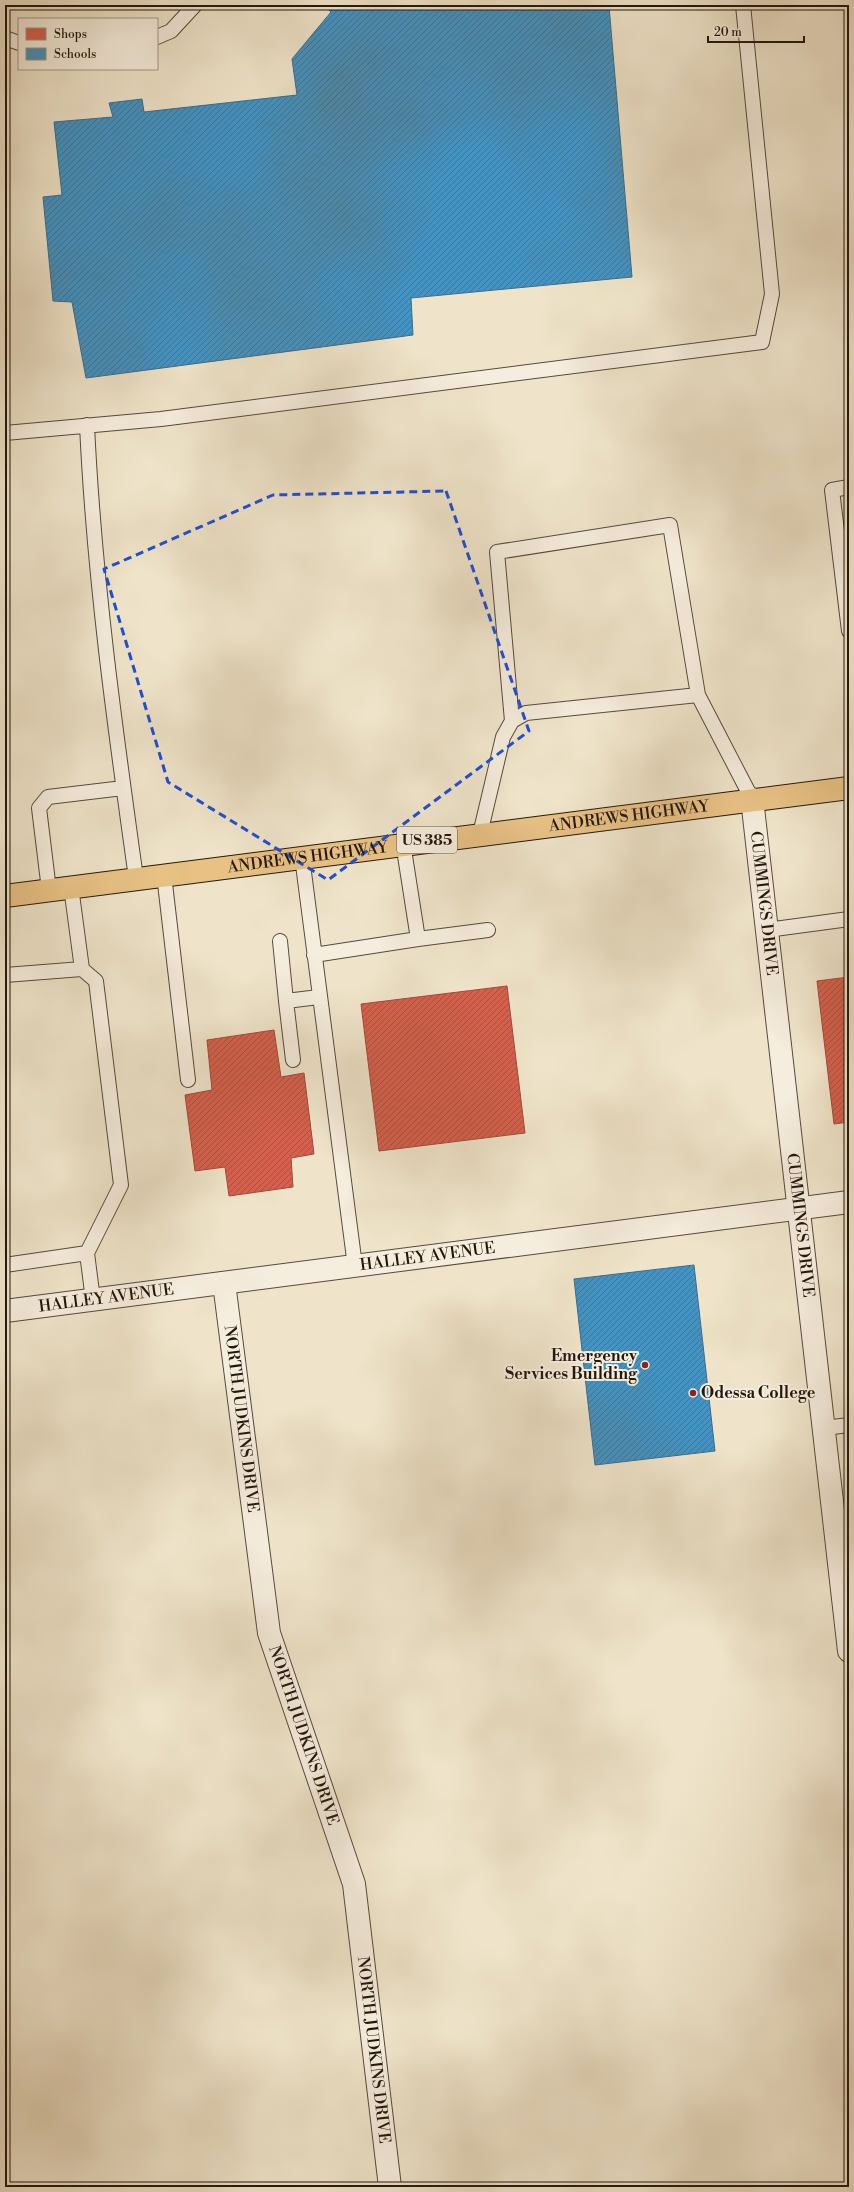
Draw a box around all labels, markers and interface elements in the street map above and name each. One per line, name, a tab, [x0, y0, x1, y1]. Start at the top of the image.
legend	[18, 18, 158, 70]
scale bar	[708, 18, 804, 44]
text: 20 m	[714, 25, 742, 40]
text: Shops	[54, 27, 87, 42]
text: Schools	[54, 47, 96, 62]
street label: ANDREWS HIGHWAY	[547, 796, 712, 836]
road number: US 385	[397, 827, 457, 853]
street label: CUMMINGS DRIVE	[746, 830, 782, 977]
street label: ANDREWS HIGHWAY	[225, 837, 390, 878]
street label: CUMMINGS DRIVE	[782, 1152, 819, 1299]
street label: HALLEY AVENUE	[359, 1238, 496, 1275]
street label: HALLEY AVENUE	[37, 1279, 175, 1317]
street label: NORTH JUDKINS DRIVE	[220, 1324, 263, 1514]
place label: Emergency Services Building	[505, 1346, 638, 1384]
marker: Emergency Services Building	[640, 1360, 650, 1370]
place label: Odessa College	[701, 1383, 816, 1403]
marker: Odessa College	[688, 1388, 698, 1398]
street label: NORTH JUDKINS DRIVE	[264, 1643, 343, 1828]
street label: NORTH JUDKINS DRIVE	[353, 1955, 395, 2145]

